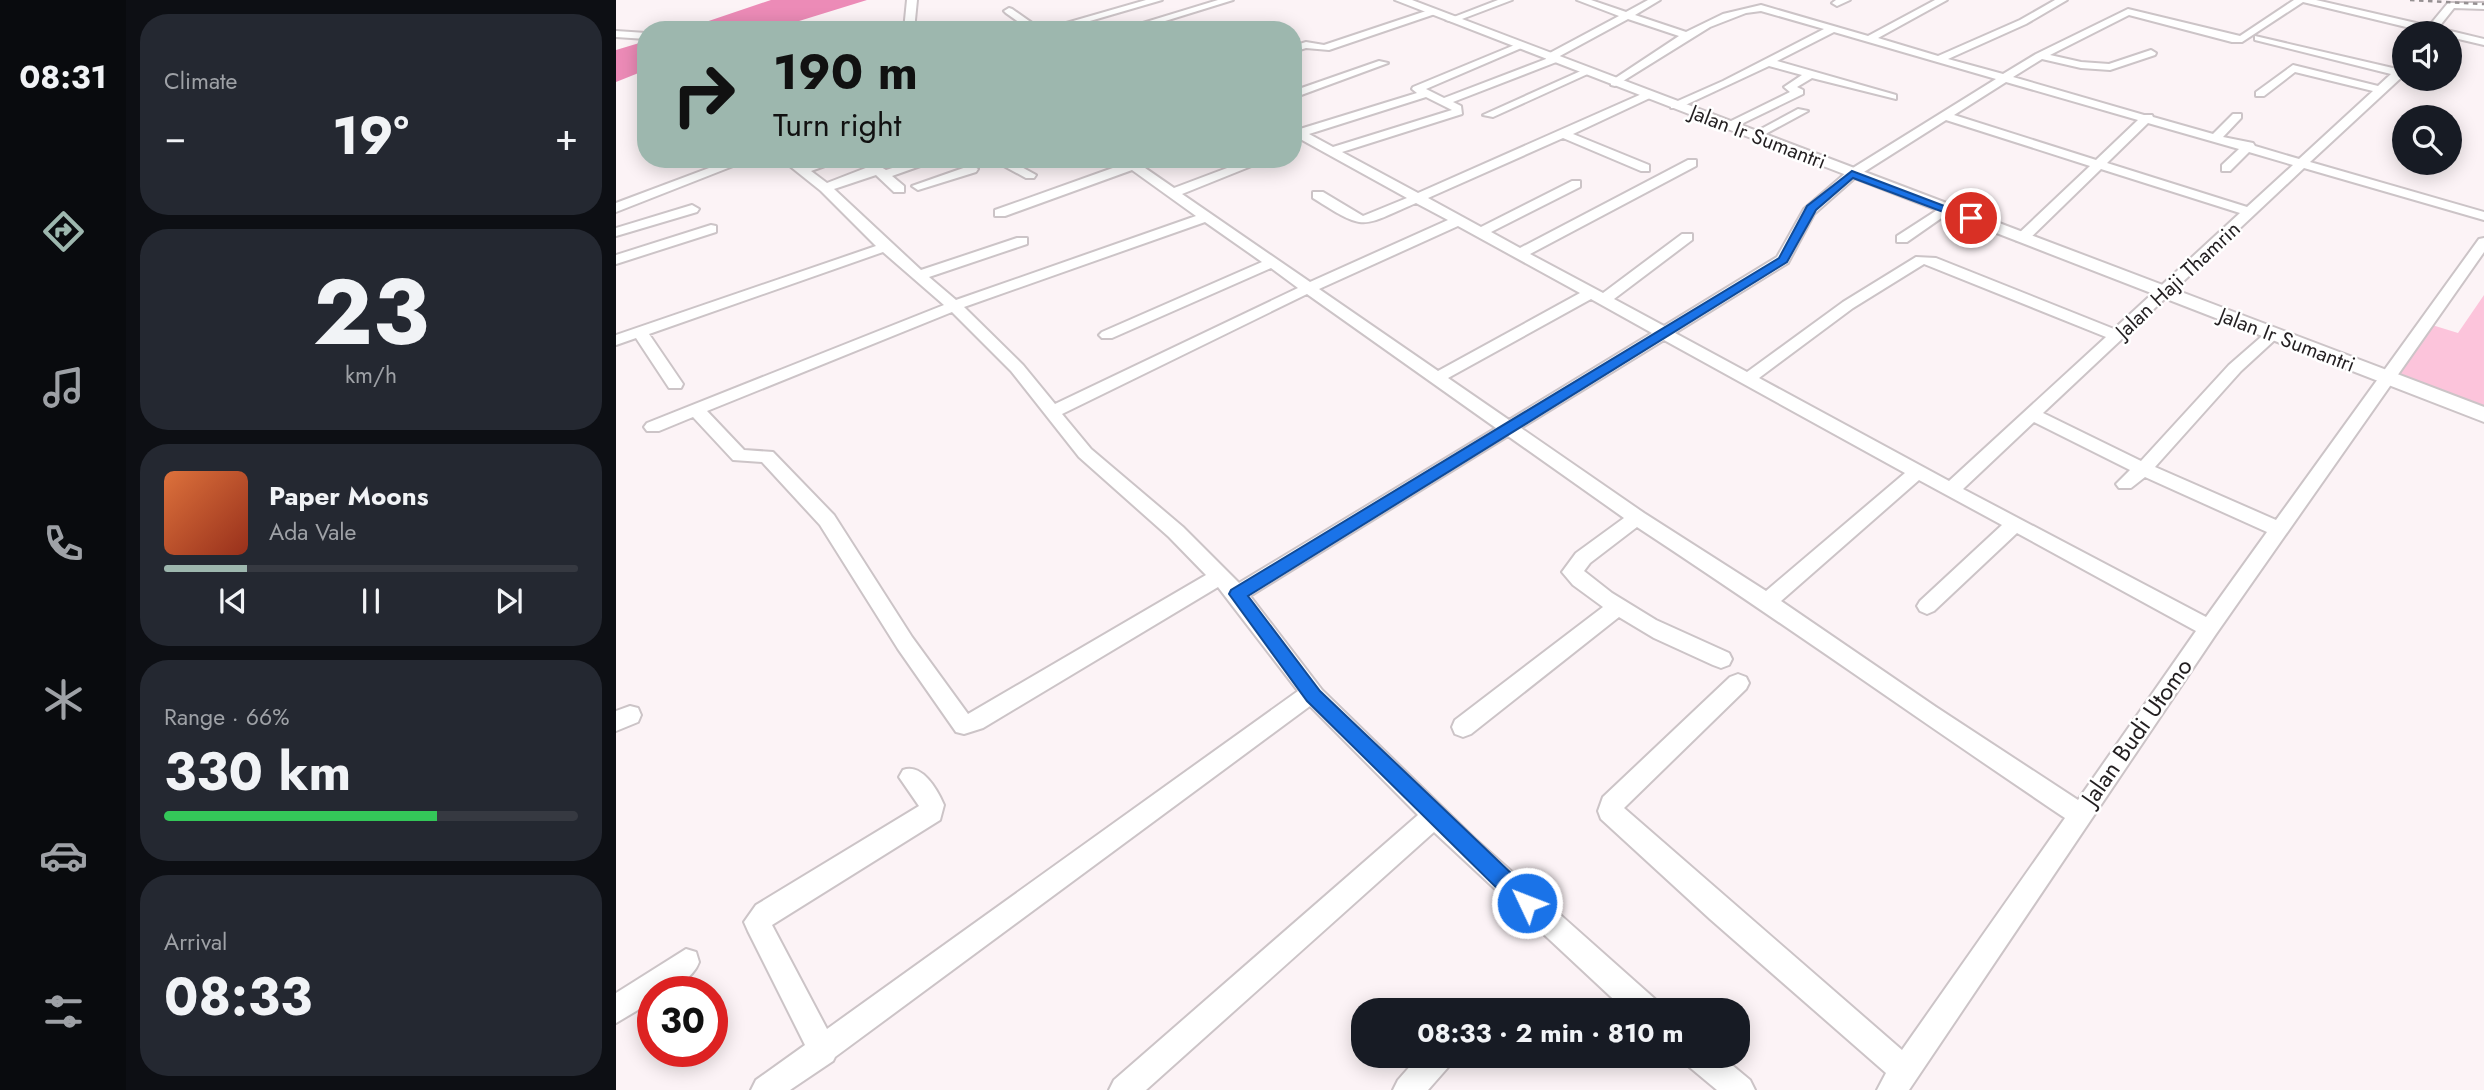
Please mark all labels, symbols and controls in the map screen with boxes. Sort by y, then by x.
map controls [2392,21,2462,175]
button: sound [2392,21,2462,91]
text: 190 m [773,37,918,107]
icon: right [658,49,749,140]
text: 08:31 [19,54,107,100]
text: Climate [164,64,237,98]
street label: Jalan Ir Sumantri [1683,96,1830,177]
text: 19° [332,98,409,174]
text: Turn right [773,102,902,148]
button: search [2392,105,2462,175]
text: − [164,109,186,164]
text: + [555,109,578,164]
pin [1941,188,2001,248]
icon: arrive [1952,199,1990,237]
icon: directions [39,207,88,256]
street label: Jalan Haji Thamrin [2107,214,2247,348]
text: 23 [313,247,429,378]
street label: Jalan Ir Sumantri [2212,299,2359,380]
text: km/h [345,358,397,392]
icon: music [39,363,88,412]
text: Paper Moons [269,477,429,515]
text: Ada Vale [269,515,356,549]
icon: phone [39,519,88,568]
icon: previous [214,582,252,620]
icon: pause [352,582,390,620]
icon: next [490,582,528,620]
street label: Jalan Budi Utomo [2071,651,2201,815]
icon: climate [39,675,88,724]
text: Range · 66% [164,700,289,734]
text: 330 km [164,734,351,810]
icon: car [39,831,88,880]
position arrow [1490,866,1564,940]
text: Arrival [164,925,227,959]
text: 08:33 [164,959,312,1035]
speed limit sign: 30 [637,976,728,1067]
icon: filters [39,987,88,1036]
text: 08:33 · 2 min · 810 m [1417,1014,1684,1052]

